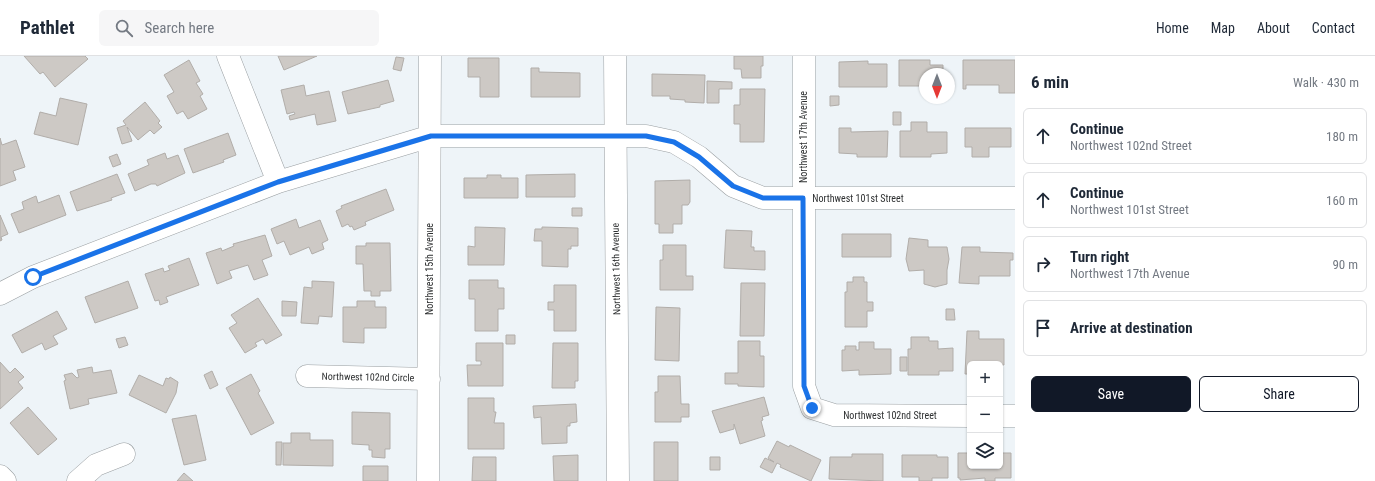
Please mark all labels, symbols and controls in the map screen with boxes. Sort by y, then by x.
search box [99,10,379,46]
text: Pathlet [20,16,75,39]
icon: search [113,17,135,39]
text: Search here [145,19,214,37]
text: Home [1156,20,1189,36]
text: Map [1211,20,1235,36]
text: About [1257,20,1290,36]
text: Contact [1312,20,1355,36]
north arrow [919,68,955,104]
text: 6 min [1031,72,1069,92]
text: Walk · 430 m [1293,75,1359,90]
street label: Northwest 17th Avenue [798,91,809,183]
text: Continue [1070,120,1124,138]
icon: ahead [1032,125,1054,147]
text: 180 m [1326,129,1358,144]
text: Northwest 102nd Street [1070,138,1192,153]
text: Continue [1070,184,1124,202]
icon: ahead [1032,189,1054,211]
street label: Northwest 101st Street [812,193,904,204]
text: 160 m [1326,193,1358,208]
text: Northwest 101st Street [1070,202,1189,217]
street label: Northwest 15th Avenue [424,223,435,315]
street label: Northwest 16th Avenue [610,223,622,315]
text: Turn right [1070,248,1129,266]
icon: right [1032,253,1054,275]
text: 90 m [1332,257,1358,272]
text: Northwest 17th Avenue [1070,266,1190,281]
route start [24,268,42,286]
icon: arrive [1032,317,1054,339]
text: Arrive at destination [1070,319,1193,337]
map controls [967,361,1003,469]
button: + [967,361,1003,397]
street label: Northwest 102nd Circle [322,371,415,383]
button: Save [1031,376,1191,412]
button: Share [1199,376,1359,412]
button: − [967,397,1003,433]
route end [803,399,821,417]
street label: Northwest 102nd Street [843,410,937,421]
button: layers [967,433,1003,469]

